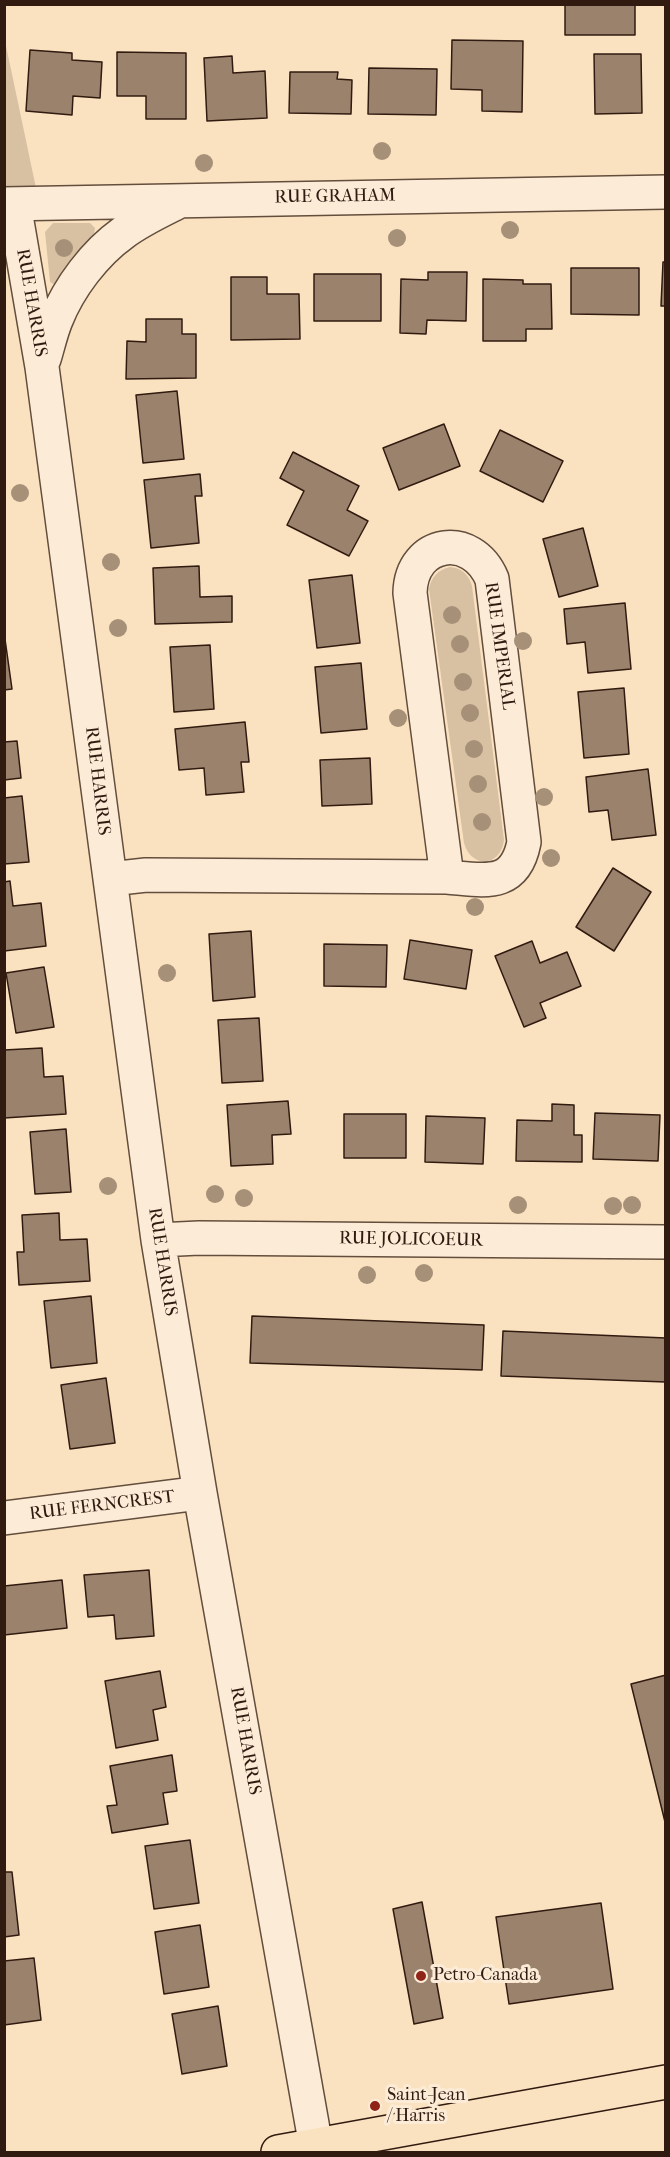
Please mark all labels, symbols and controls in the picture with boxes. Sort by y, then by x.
street label: RUE GRAHAM [274,185,396,209]
street label: RUE HARRIS [11,247,51,359]
street label: RUE IMPERIAL [479,581,519,711]
street label: RUE HARRIS [80,725,114,837]
street label: RUE HARRIS [143,1206,181,1318]
street label: RUE JOLICOEUR [339,1228,483,1252]
street label: RUE FERNCREST [28,1486,176,1526]
street label: RUE HARRIS [225,1685,265,1797]
place label: Petro-Canada [433,1965,537,1987]
marker: Petro-Canada [414,1969,428,1983]
place label: Saint-Jean / Harris [387,2085,465,2128]
marker: Saint-Jean / Harris [368,2099,382,2113]

